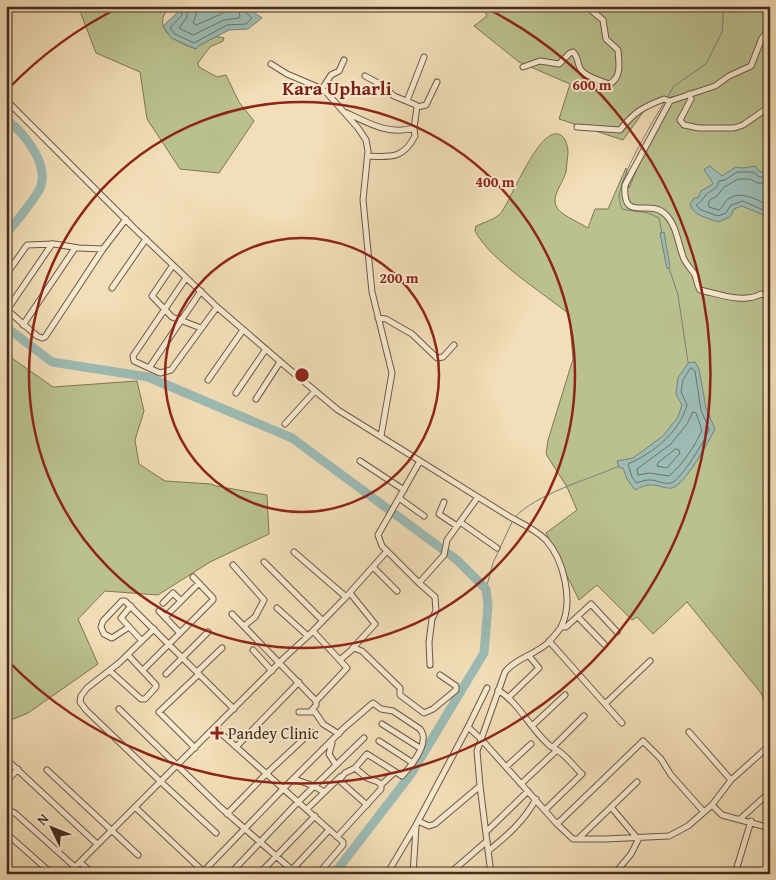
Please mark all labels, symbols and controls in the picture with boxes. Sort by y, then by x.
district label: Kara Upharli [282,74,392,102]
text: 600 m [572,74,612,95]
text: 400 m [475,171,515,192]
text: 200 m [379,267,419,288]
centre of rings [293,366,311,384]
place label: Pandey Clinic [228,721,319,745]
marker: Pandey Clinic [210,726,224,740]
north arrow [28,802,78,852]
text: N [32,808,53,829]

